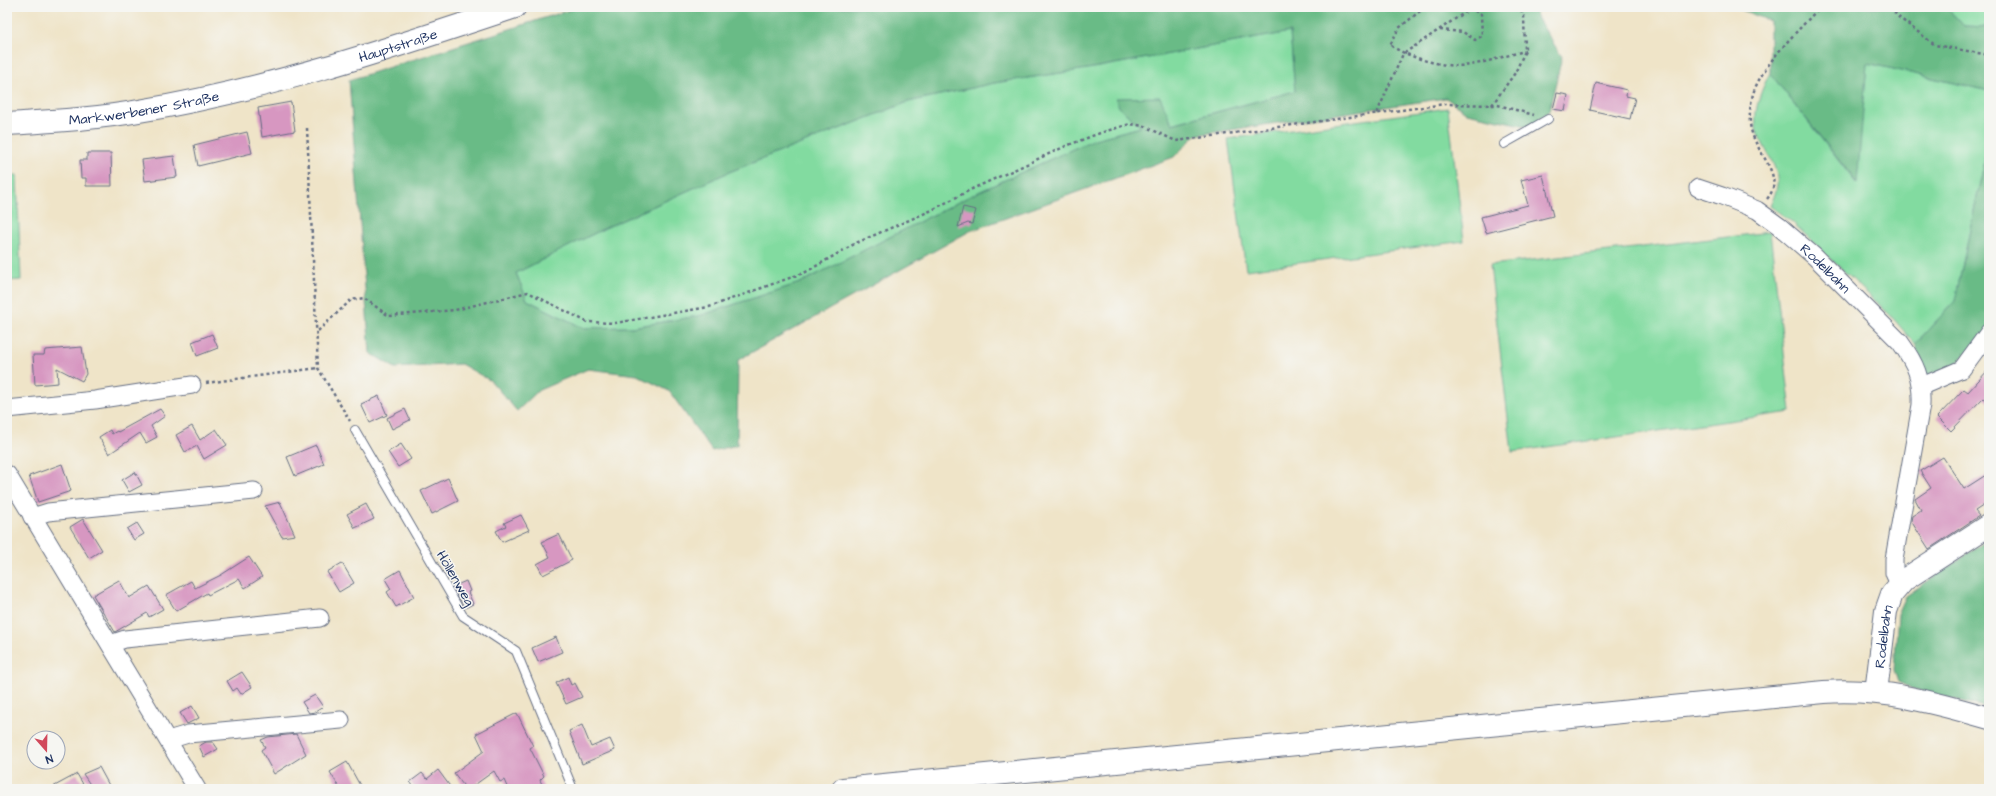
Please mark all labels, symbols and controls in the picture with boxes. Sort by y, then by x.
street label: Hauptstraße [356,24,440,68]
street label: Markwerbener Straße [68,86,222,131]
street label: Rodelbahn [1795,239,1855,298]
street label: Höllenweg [431,547,479,610]
street label: Rodelbahn [1870,602,1898,669]
north arrow [26,730,66,770]
text: N [43,751,55,767]

